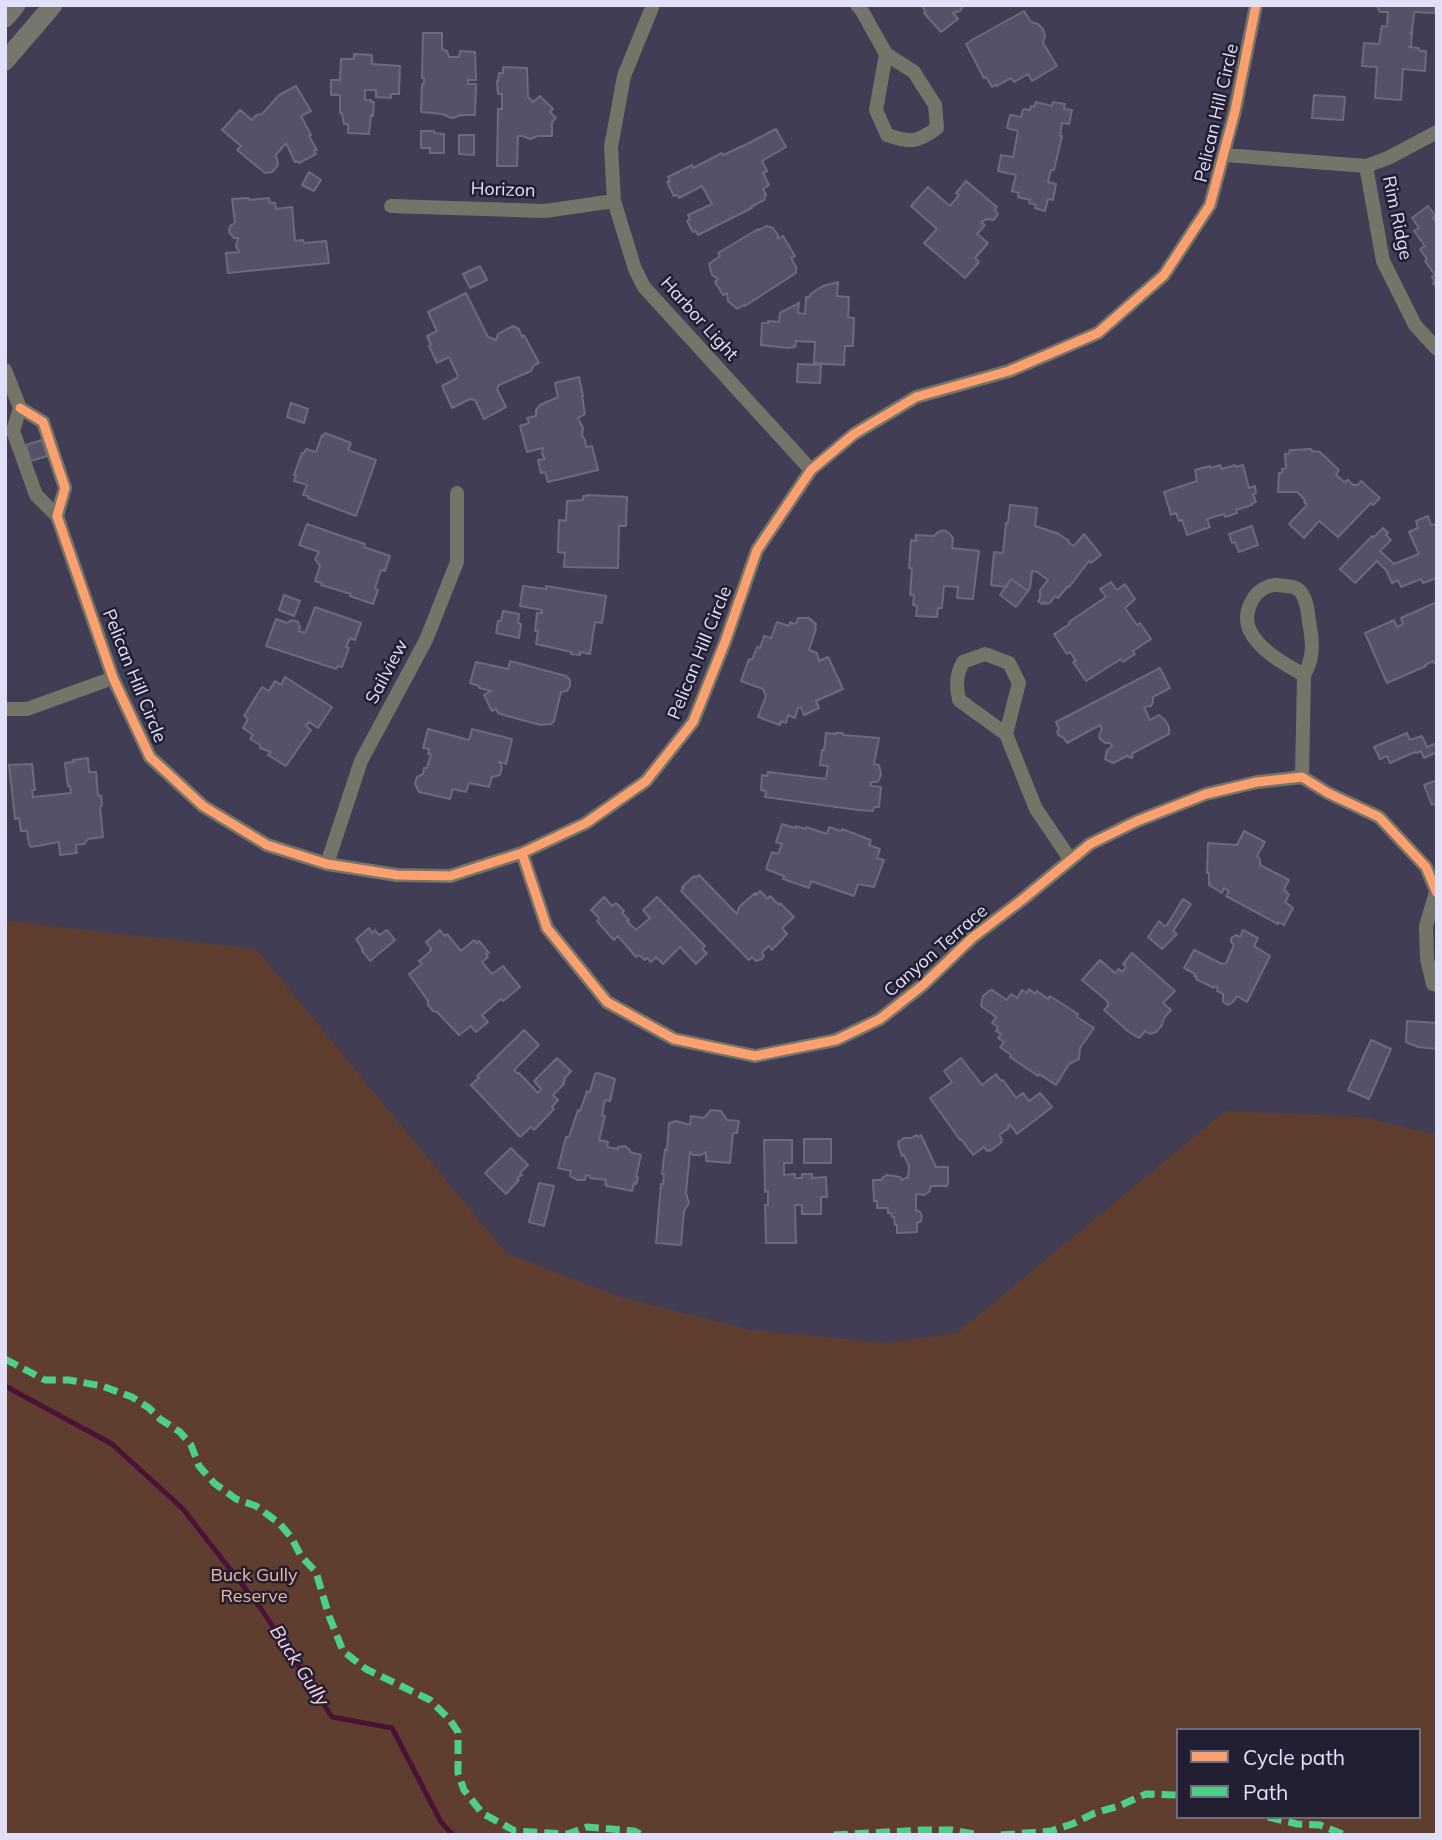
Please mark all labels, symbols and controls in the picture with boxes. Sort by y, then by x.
street label: Pelican Hill Circle [1191,41,1243,185]
street label: Rim Ridge [1378,174,1416,262]
street label: Horizon [470,178,536,202]
street label: Harbor Light [656,273,742,365]
street label: Pelican Hill Circle [663,583,737,723]
street label: Pelican Hill Circle [97,606,171,746]
street label: Sailview [361,636,413,708]
street label: Canyon Terrace [880,900,992,1002]
park label: Buck Gully Reserve [210,1565,298,1608]
water label: Buck Gully [264,1621,334,1711]
legend [1176,1728,1421,1819]
text: Cycle path [1243,1744,1345,1770]
text: Path [1243,1779,1288,1805]

